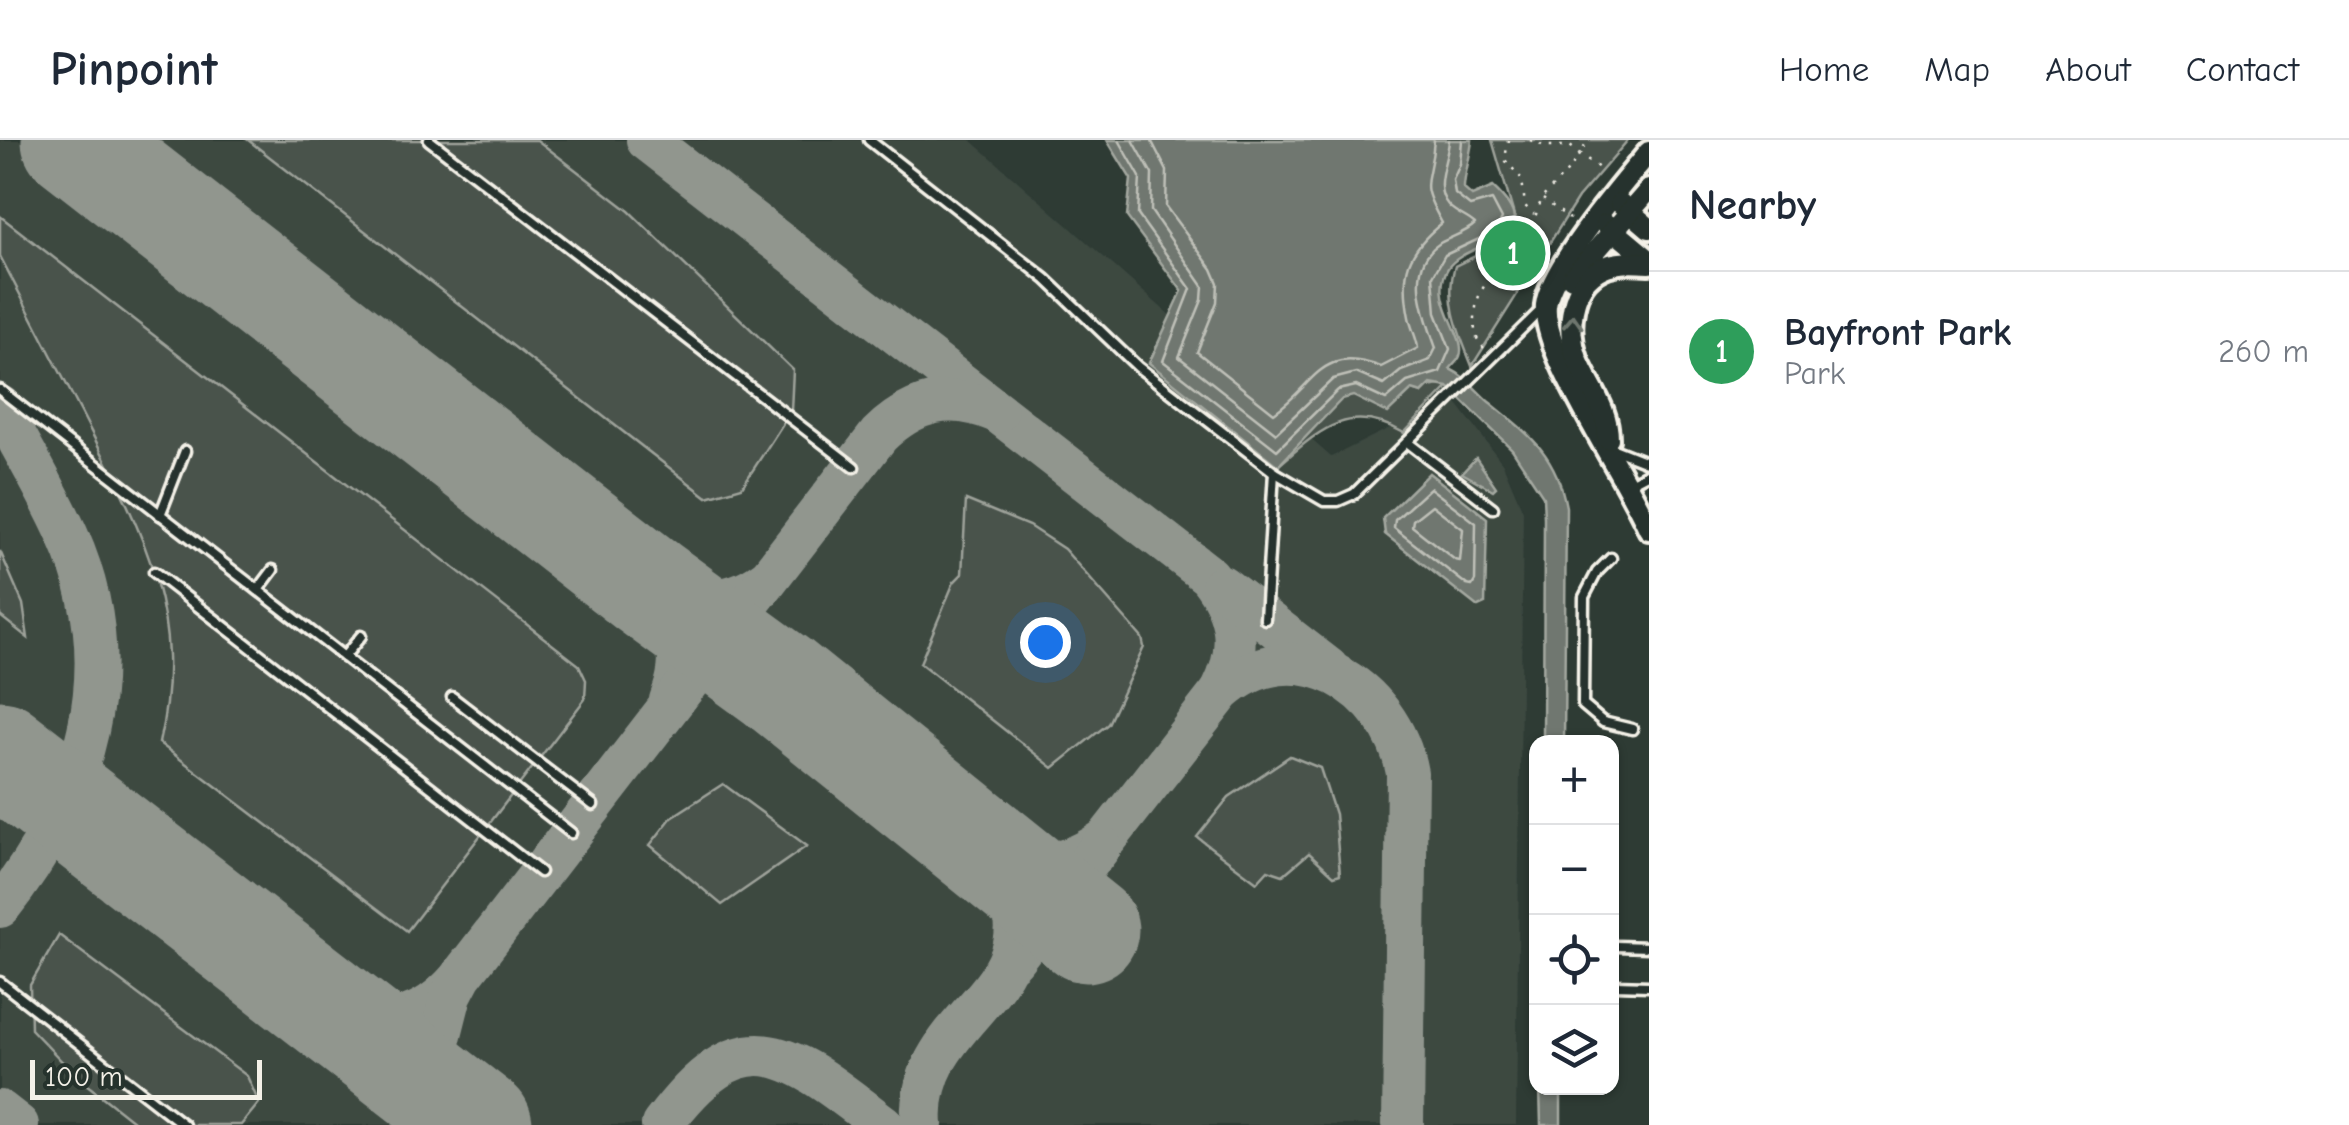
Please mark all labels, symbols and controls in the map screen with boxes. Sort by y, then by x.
text: Pinpoint [50,42,218,97]
text: Home [1779,49,1869,90]
text: Map [1924,49,1990,90]
text: About [2045,49,2131,90]
text: Contact [2186,49,2299,90]
text: Nearby [1689,181,1816,230]
pin: 1 [1480,216,1546,290]
text: Bayfront Park [1784,311,2011,355]
one-way arrow [1563,313,1584,329]
text: 1 [1715,333,1728,370]
text: 260 m [2218,333,2309,370]
text: Park [1784,355,1845,392]
your location [1020,617,1071,668]
map controls [1529,735,1619,1095]
button: + [1529,735,1619,825]
button: − [1529,825,1619,915]
button: locate [1529,915,1619,1005]
button: layers [1529,1005,1619,1095]
scale bar [30,1055,262,1100]
text: 100 m [45,1061,123,1093]

